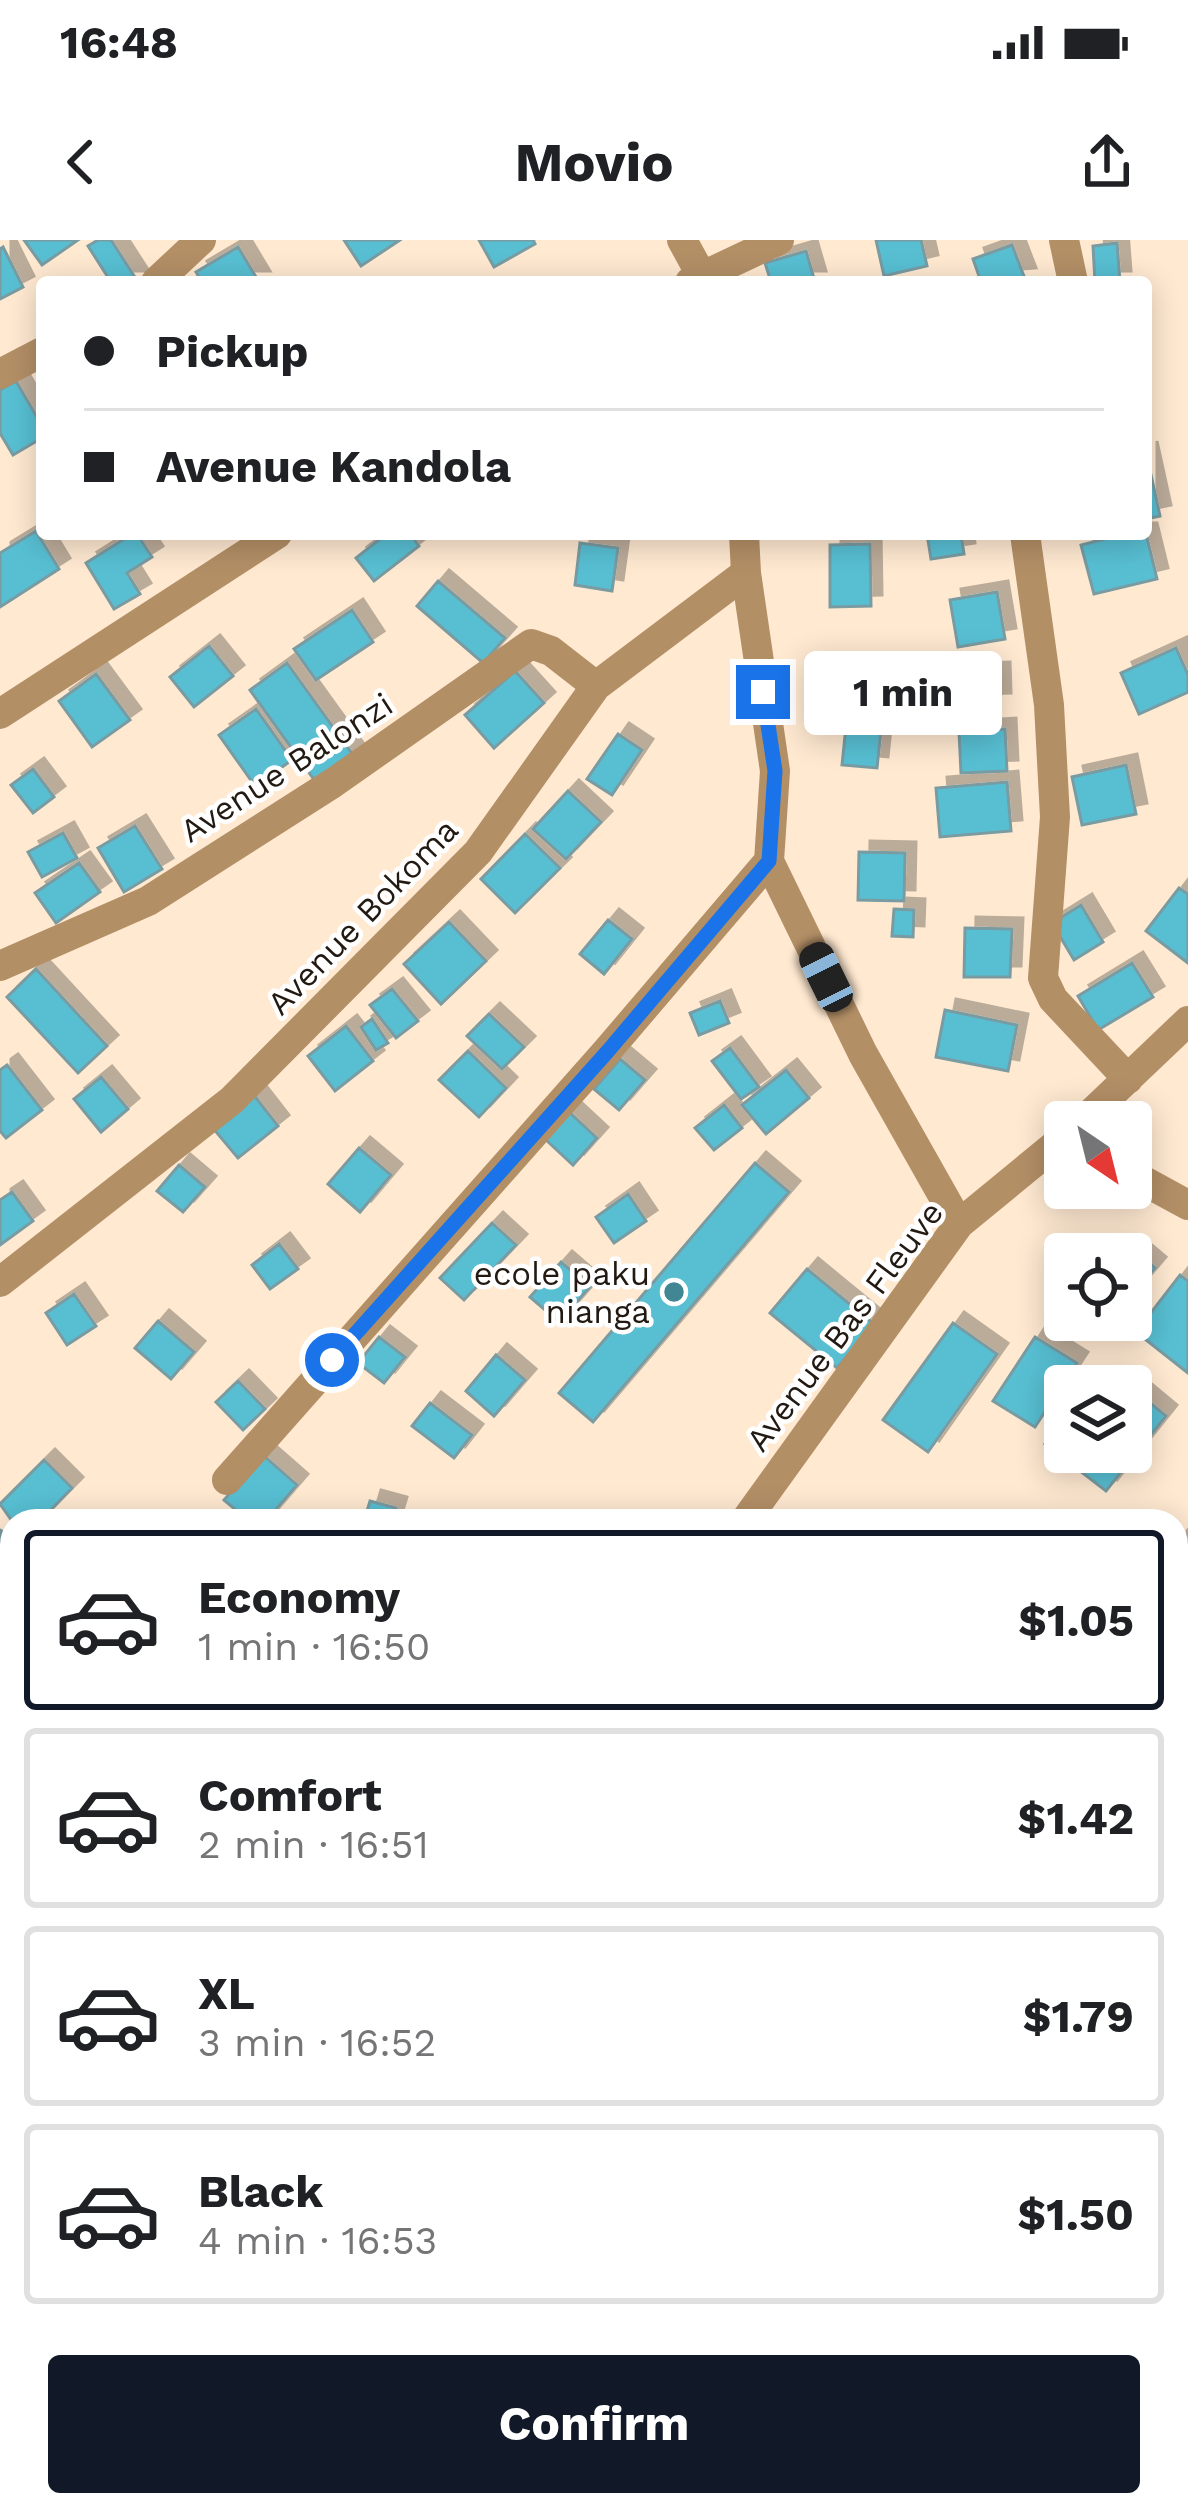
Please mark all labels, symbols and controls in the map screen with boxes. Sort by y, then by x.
text: 16:48 [60,16,178,69]
icon: back [48,129,114,195]
icon: share [1074,129,1140,195]
text: Movio [514,131,674,194]
text: Pickup [156,325,308,378]
text: Avenue Kandola [156,440,511,493]
callout: 1 min [805,650,1003,734]
route end [736,665,790,719]
text: 1 min [853,670,953,715]
street label: Avenue Balonzi [173,684,400,850]
street label: Avenue Bokoma [259,810,466,1022]
car [794,937,858,1017]
north arrow [1044,1101,1152,1209]
map controls [1044,1101,1152,1473]
street label: Avenue Bas Fleuve [738,1194,951,1459]
button: locate [1044,1233,1152,1341]
place label: ecole paku nianga [474,1254,650,1331]
marker: ecole paku nianga [661,1279,687,1305]
route start [305,1333,359,1387]
button: layers [1044,1365,1152,1473]
icon: car [54,1566,162,1674]
text: Economy [198,1571,400,1624]
text: $1.05 [1018,1594,1134,1647]
text: 1 min · 16:50 [198,1624,430,1669]
icon: car [54,1764,162,1872]
text: Comfort [198,1769,382,1822]
text: $1.42 [1018,1792,1134,1845]
text: 2 min · 16:51 [198,1822,429,1867]
icon: car [54,1962,162,2070]
text: XL [198,1967,255,2020]
text: $1.79 [1023,1990,1134,2043]
text: 3 min · 16:52 [198,2020,436,2065]
icon: car [54,2160,162,2268]
text: Black [198,2165,323,2218]
text: $1.50 [1017,2188,1134,2241]
text: 4 min · 16:53 [198,2218,437,2263]
button: Confirm [48,2355,1140,2493]

